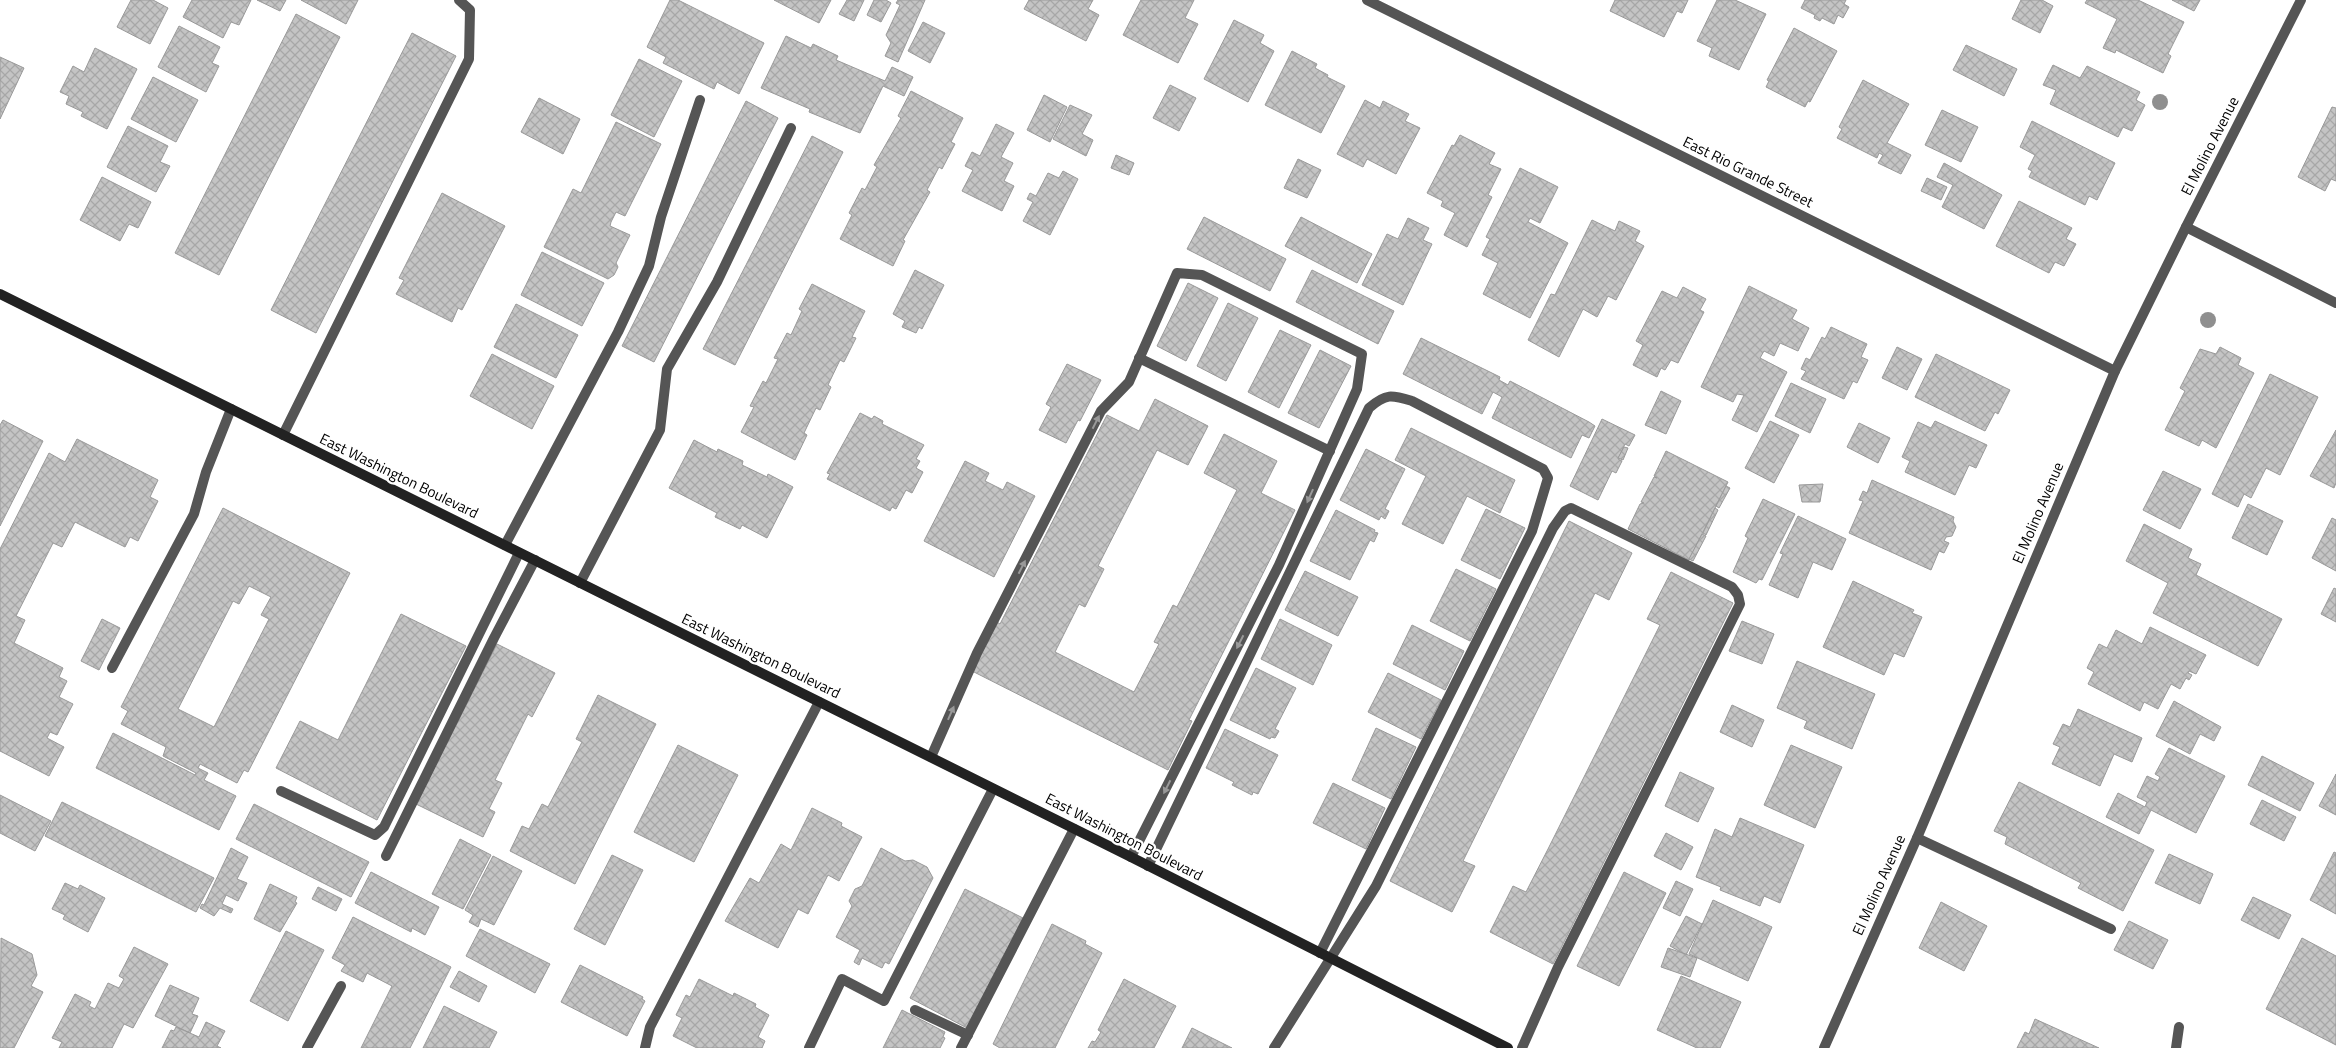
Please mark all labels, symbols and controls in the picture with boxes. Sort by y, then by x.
street label: El Molino Avenue [2175,92,2244,199]
street label: East Rio Grande Street [1679,130,1818,213]
one-way arrow [1092,415,1100,429]
street label: East Washington Boulevard [316,427,483,524]
street label: El Molino Avenue [2006,458,2069,567]
one-way arrow [1305,489,1313,503]
one-way arrow [1018,559,1026,574]
street label: East Washington Boulevard [678,607,845,704]
one-way arrow [1236,635,1244,650]
one-way arrow [947,706,955,720]
one-way arrow [1163,780,1171,795]
street label: East Washington Boulevard [1041,787,1207,886]
street label: El Molino Avenue [1846,831,1911,939]

